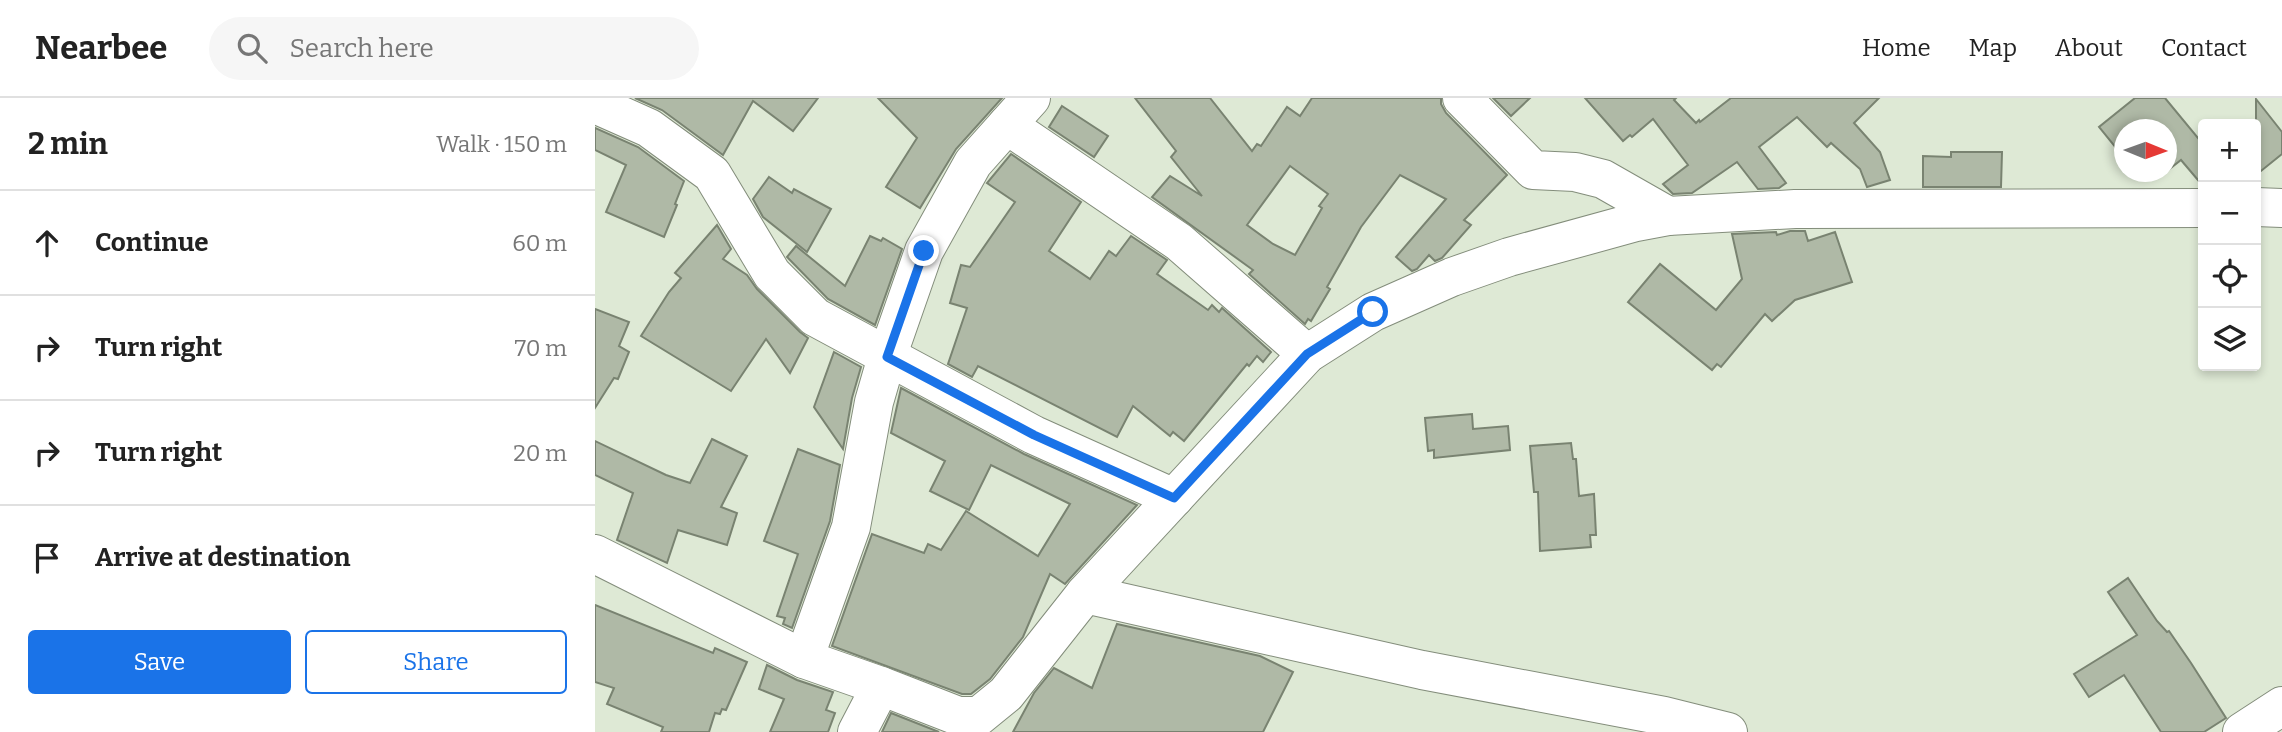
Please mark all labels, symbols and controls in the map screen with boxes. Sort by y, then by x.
search box [209,17,699,80]
text: Nearbee [35,28,167,68]
icon: search [233,29,271,67]
text: Search here [289,33,434,64]
text: Home [1862,34,1931,62]
text: Map [1969,34,2017,62]
text: About [2055,34,2123,62]
text: Contact [2161,34,2247,62]
north arrow [2114,119,2177,182]
map controls [2198,119,2261,371]
button: + [2198,119,2261,182]
text: 2 min [28,126,108,162]
text: Walk · 150 m [436,130,567,158]
button: − [2198,182,2261,245]
icon: ahead [28,224,66,262]
text: Continue [95,227,209,258]
text: 60 m [512,229,567,257]
route end [908,235,939,266]
button: locate [2198,245,2261,308]
route start [1357,296,1388,327]
button: layers [2198,308,2261,371]
icon: right [28,329,66,367]
text: Turn right [95,332,222,363]
text: 70 m [515,334,567,362]
icon: right [28,434,66,472]
text: Turn right [95,437,222,468]
text: 20 m [513,439,567,467]
icon: arrive [28,539,66,577]
text: Arrive at destination [95,542,350,573]
button: Save [28,630,291,694]
button: Share [305,630,567,694]

